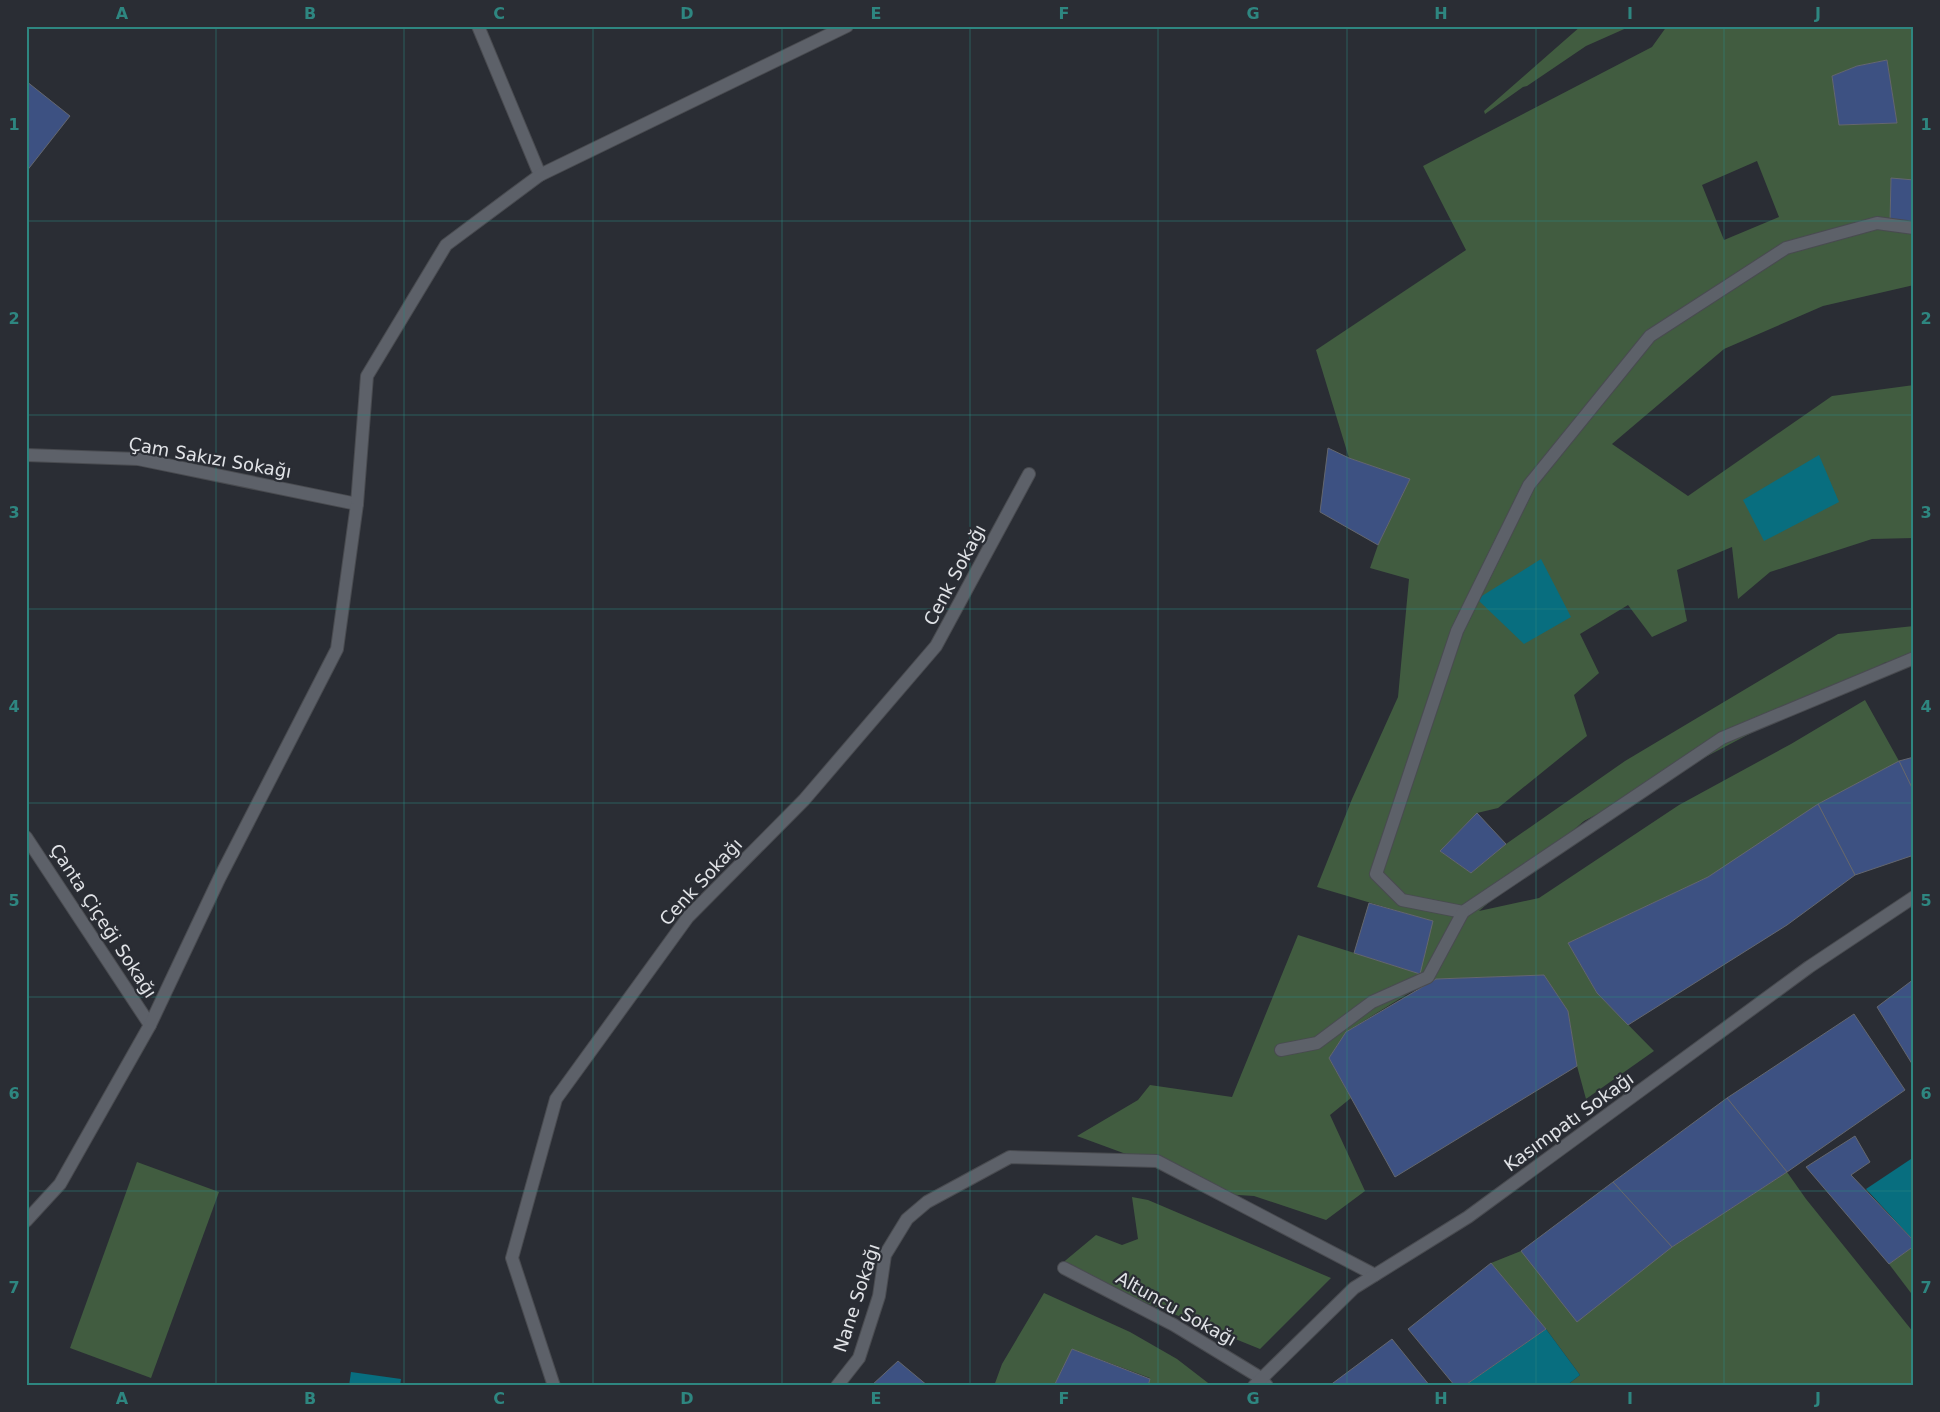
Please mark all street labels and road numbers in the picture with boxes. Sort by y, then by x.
street label: Çam Sakızı Sokağı [127,433,293,482]
street label: Cenk Sokağı [919,521,990,629]
street label: Cenk Sokağı [655,834,746,929]
street label: Çanta Çiçeği Sokağı [46,840,161,1002]
street label: Kasımpatı Sokağı [1500,1068,1637,1176]
street label: Nane Sokağı [829,1241,884,1355]
street label: Altuncu Sokağı [1112,1267,1240,1350]

